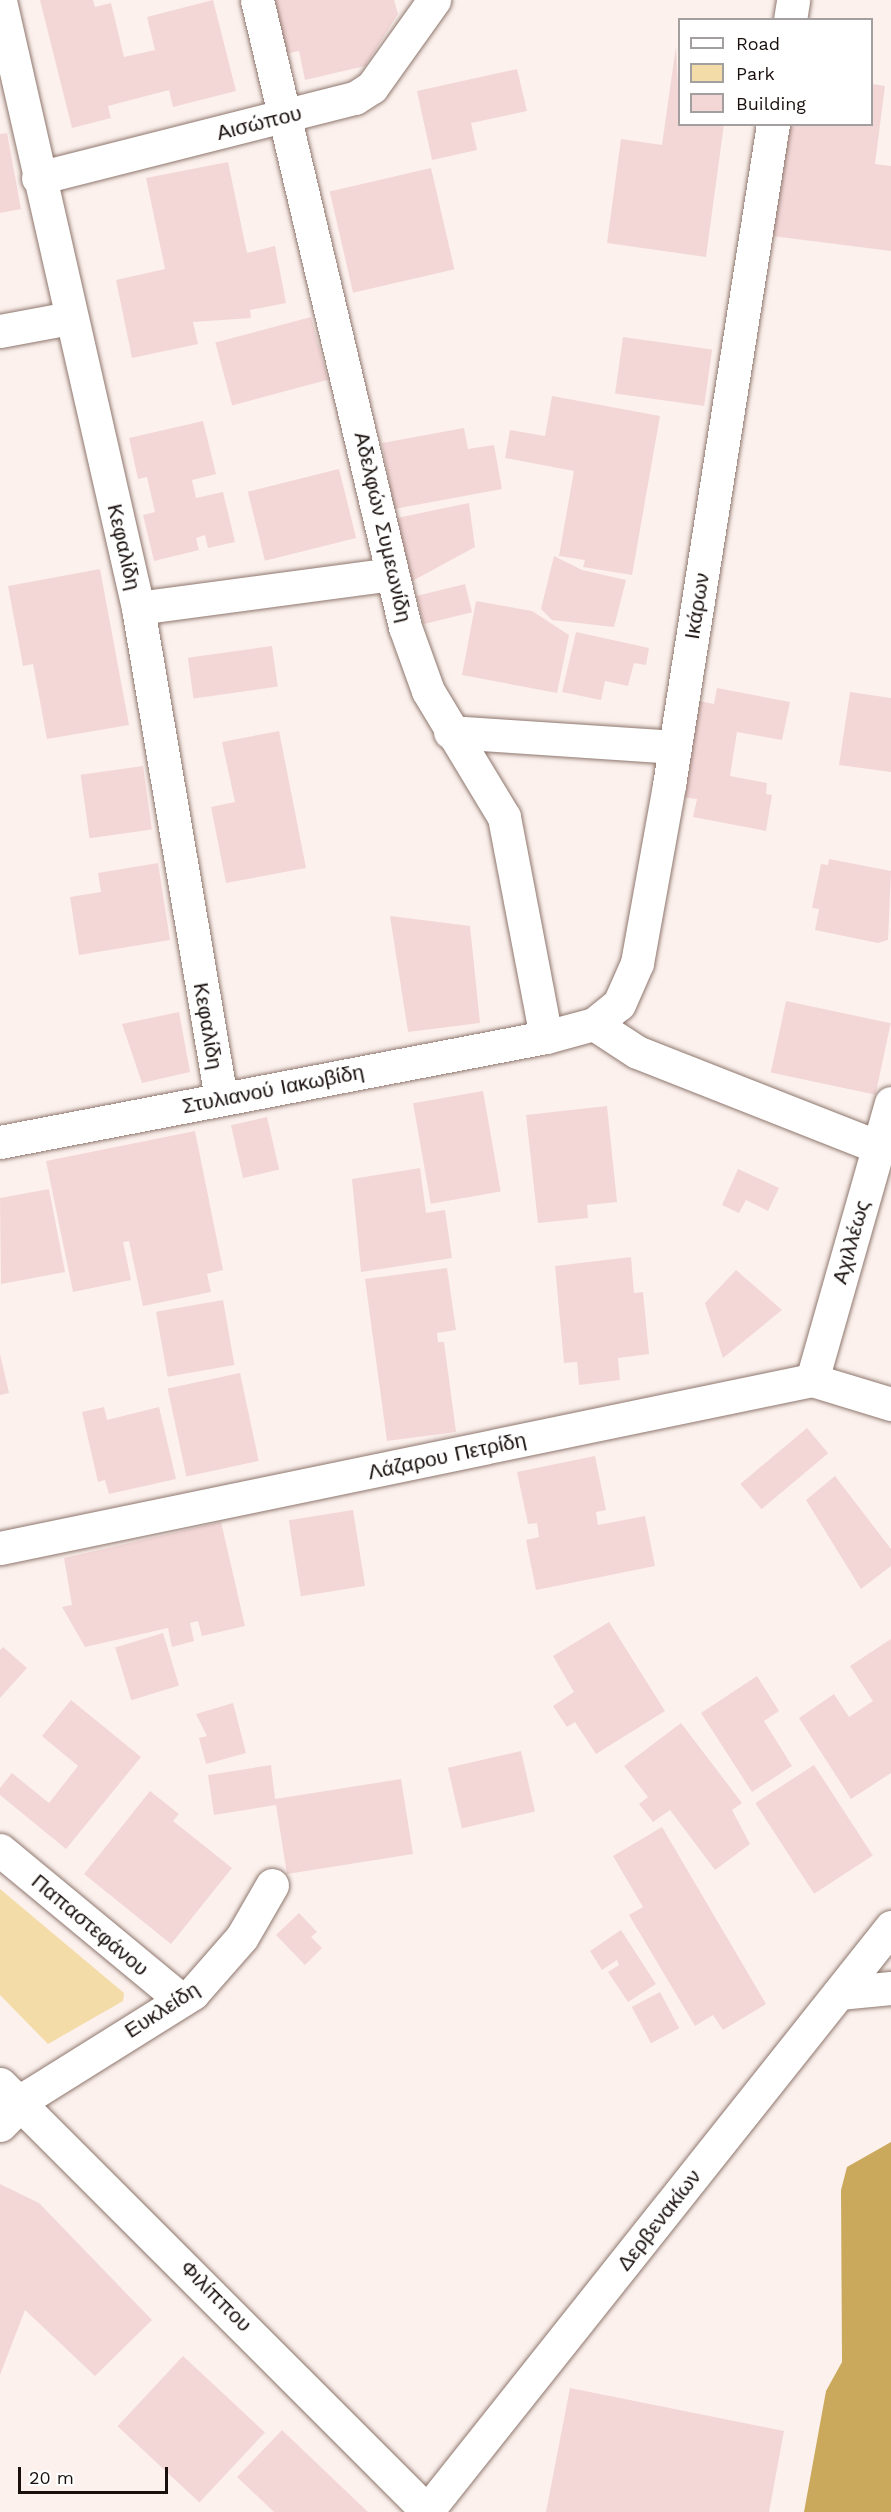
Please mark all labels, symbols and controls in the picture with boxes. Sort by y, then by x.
legend [678,18,873,126]
text: Road [736,33,780,54]
text: Park [736,63,775,84]
text: Building [736,93,806,114]
street label: Αισώπου [214,100,304,146]
street label: Αδελφών Συμεωνίδη [349,429,417,625]
street label: Κεφαλίδη [102,501,146,593]
street label: Ικάρων [679,571,715,641]
street label: Κεφαλίδη [188,981,228,1071]
street label: Στυλιανού Ιακωβίδη [180,1059,366,1119]
street label: Αχιλλέως [827,1197,875,1287]
street label: Λάζαρου Πετρίδη [366,1427,528,1485]
street label: Παπαστεφάνου [26,1869,154,1981]
street label: Ευκλείδη [120,1977,204,2043]
street label: Δερβενακίων [612,2164,706,2276]
street label: Φιλίππου [175,2255,257,2337]
scale bar [21,2455,171,2493]
text: 20 m [29,2467,74,2488]

